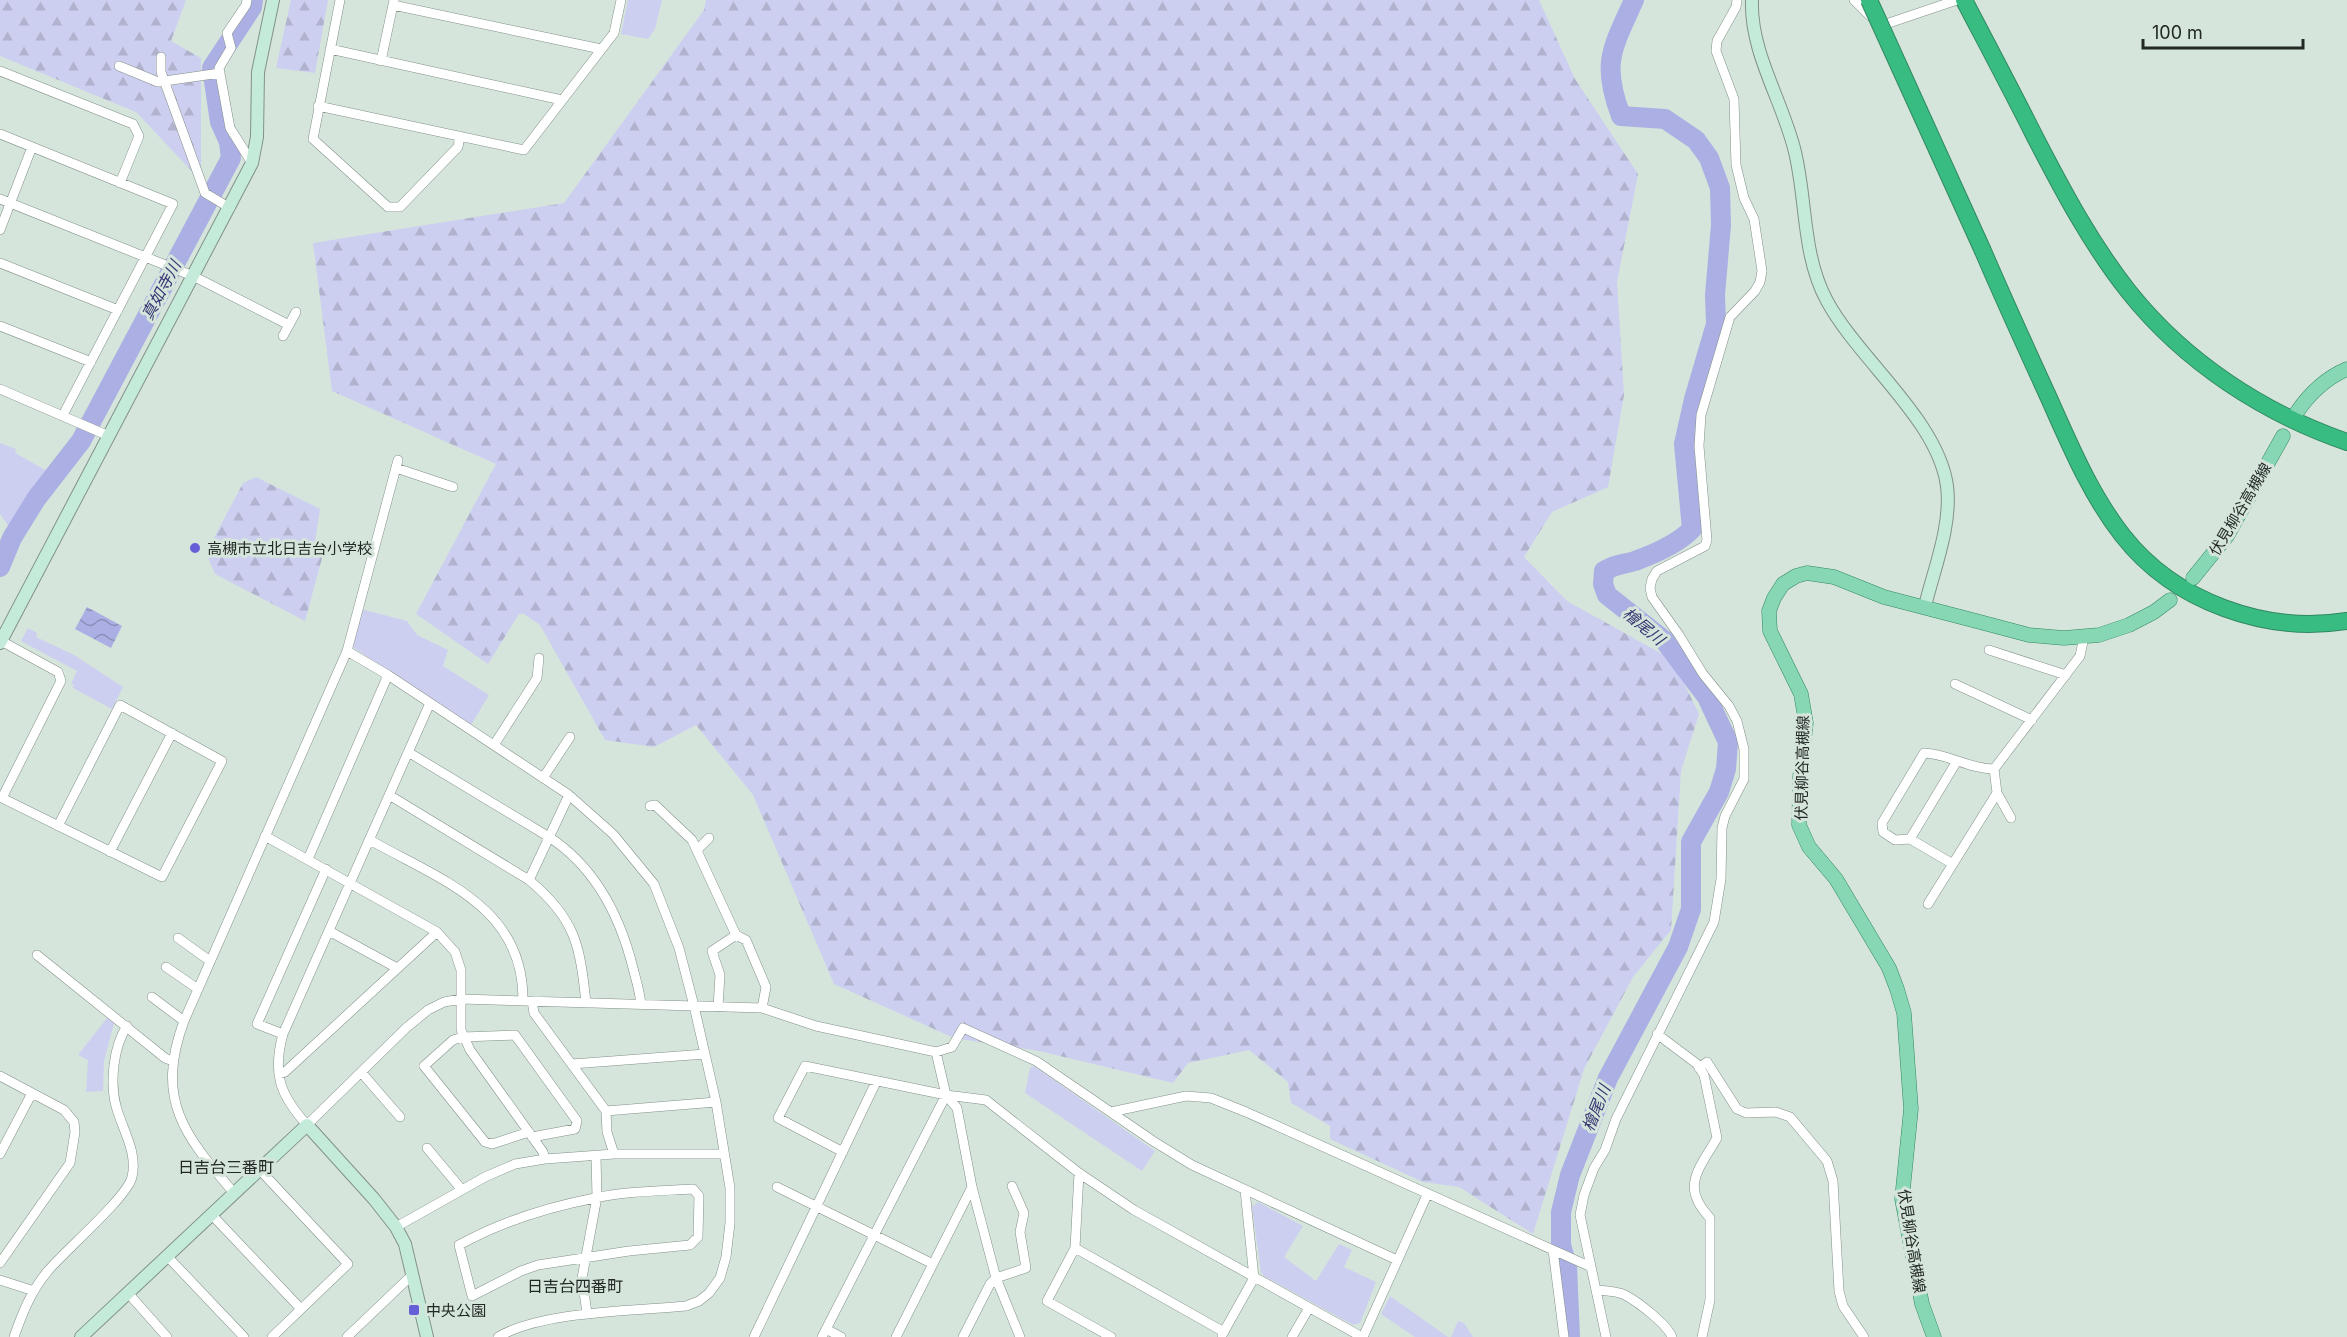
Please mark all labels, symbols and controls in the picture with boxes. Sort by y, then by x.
scale bar [2143,12,2304,50]
text: 100 m [2152,22,2203,43]
water label: 真如寺川 [137,255,186,323]
street label: 伏見柳谷高槻線 [2205,459,2275,559]
place label: 高槻市立北日吉台小学校 [207,539,372,558]
marker: 高槻市立北日吉台小学校 [188,541,202,555]
water label: 檜尾川 [1619,603,1670,650]
street label: 伏見柳谷高槻線 [1792,715,1812,821]
water label: 檜尾川 [1578,1080,1615,1134]
district label: 日吉台三番町 [178,1157,274,1177]
street label: 伏見柳谷高槻線 [1894,1188,1930,1294]
district label: 日吉台四番町 [527,1276,623,1296]
place label: 中央公園 [426,1301,486,1320]
marker: 中央公園 [407,1303,421,1317]

